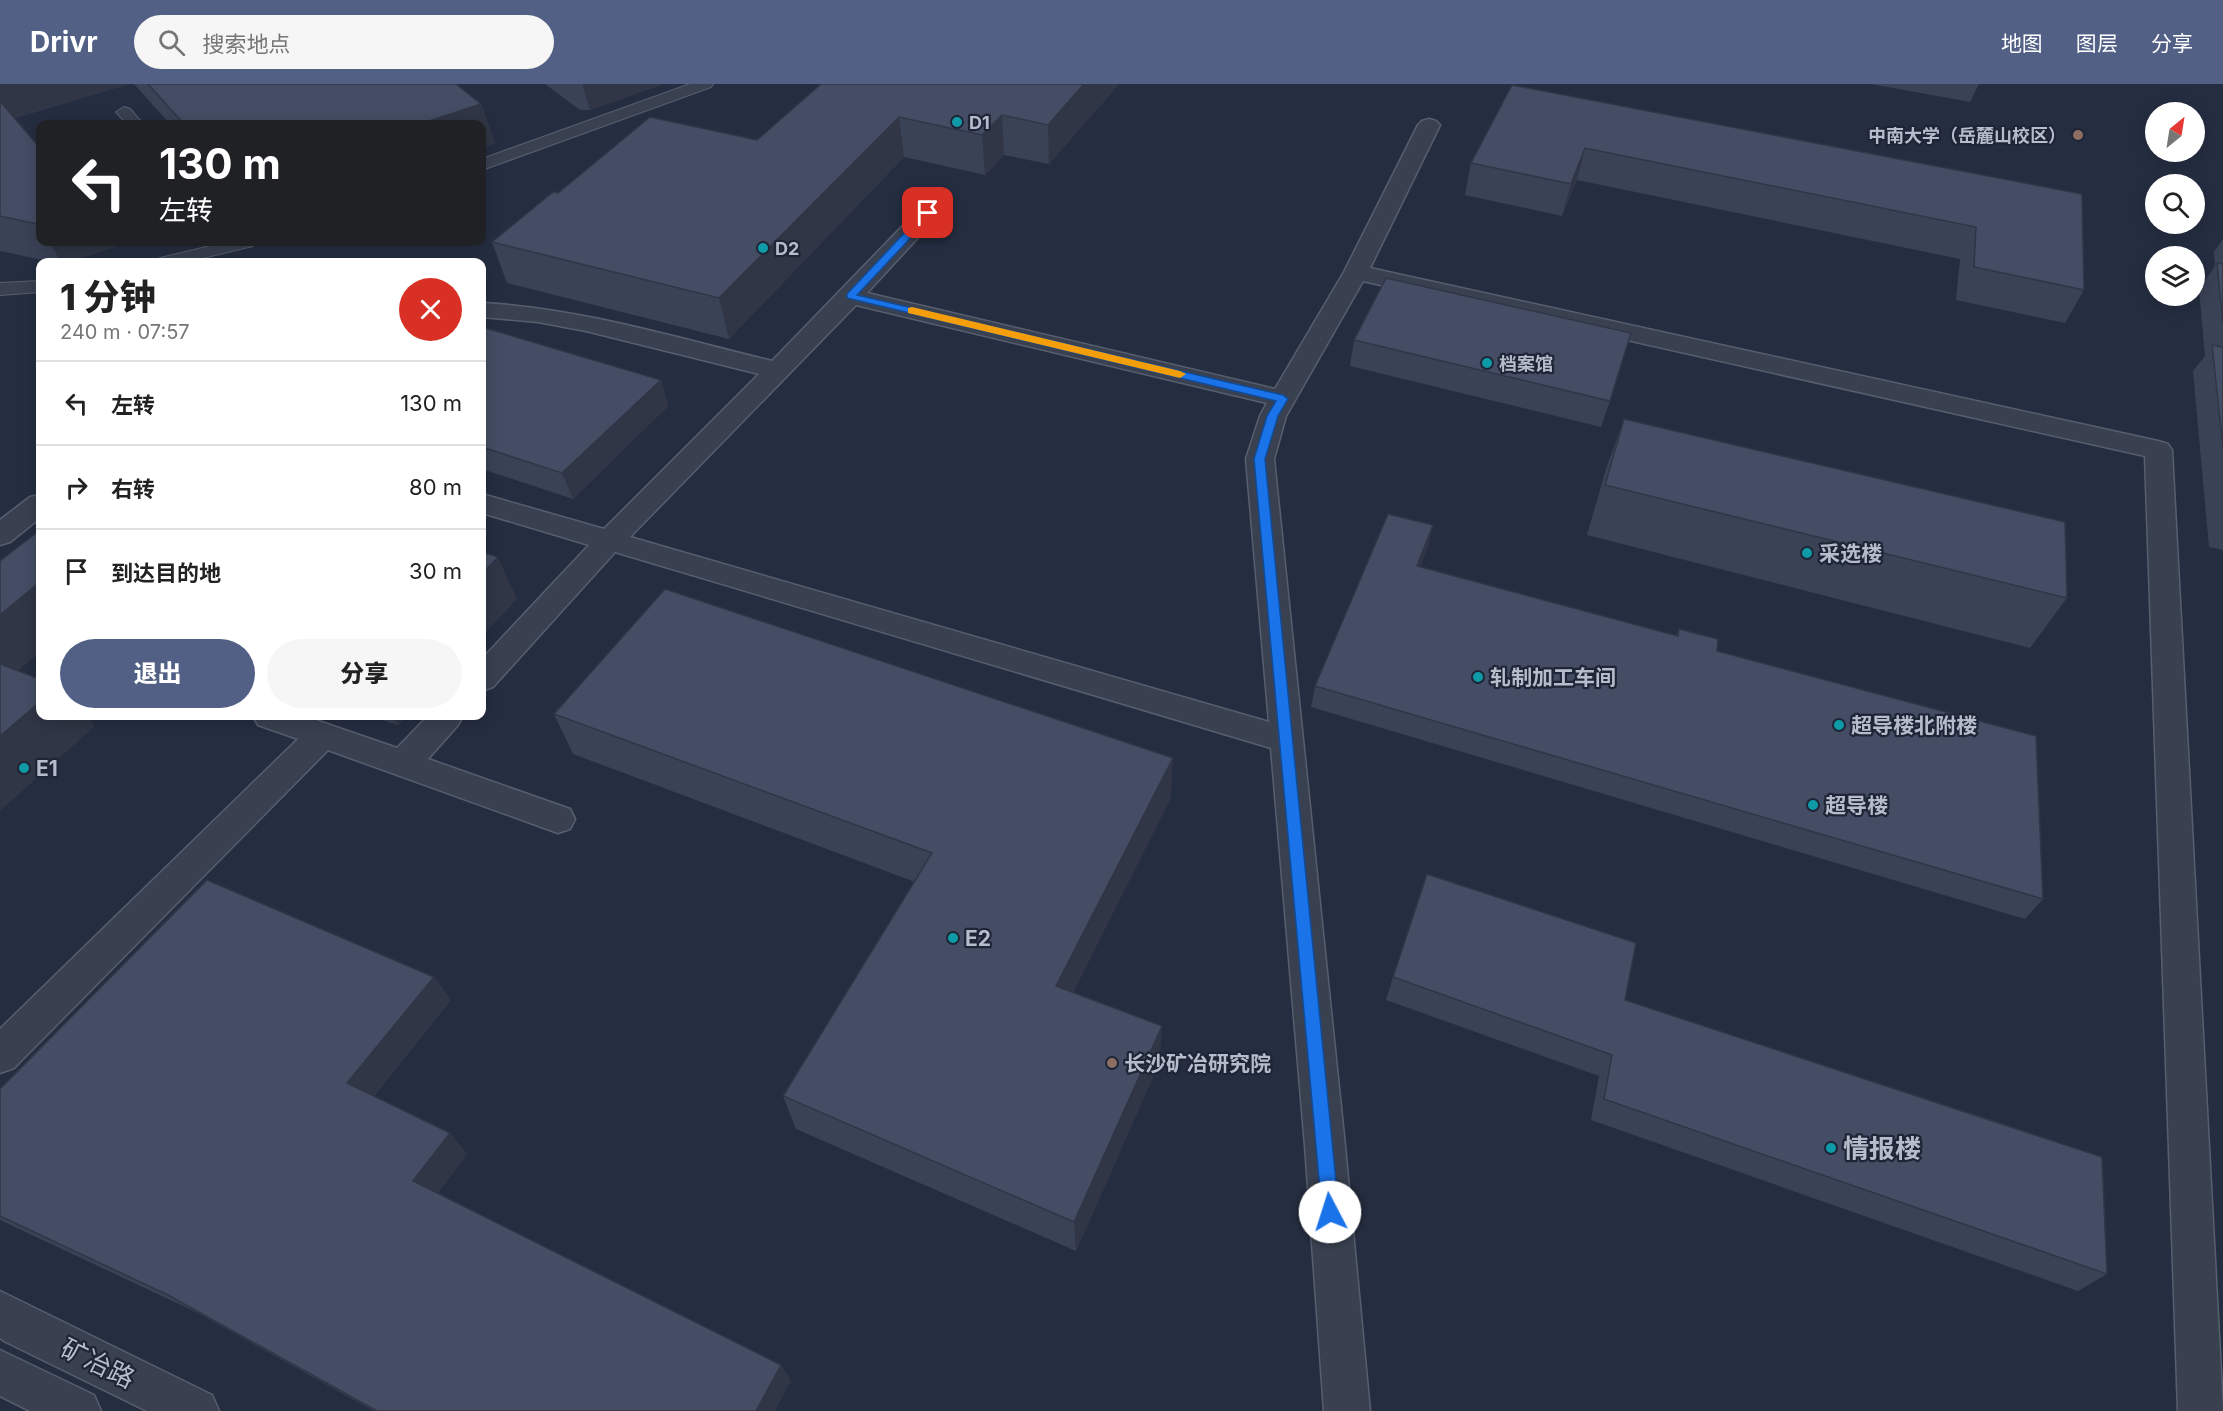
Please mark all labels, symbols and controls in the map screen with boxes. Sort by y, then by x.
search box [134,15,554,69]
text: Drivr [30,25,98,59]
icon: search [155,26,188,59]
text: 搜索地点 [203,31,291,57]
text: 地图 [2001,31,2043,56]
text: 图层 [2076,31,2118,56]
text: 分享 [2151,31,2193,56]
north arrow [2145,102,2205,162]
map controls [2145,102,2205,306]
place label: D1 [969,112,990,133]
marker: D1 [950,115,964,129]
place label: 中南大学（岳麓山校区） [1868,125,2066,146]
marker: 中南大学（岳麓山校区） [2071,128,2085,142]
text: 130 m [159,138,281,189]
icon: left [60,144,138,222]
button: search [2145,174,2205,234]
pin [902,187,953,238]
text: 左转 [159,194,213,227]
icon: arrive [911,196,944,229]
place label: D2 [775,238,799,259]
marker: D2 [756,241,770,255]
button: layers [2145,246,2205,306]
text: 1 分钟 [60,275,156,319]
button: close [399,278,462,341]
text: 240 m · 07:57 [60,320,190,344]
place label: 档案馆 [1499,353,1553,374]
marker: 档案馆 [1480,356,1494,370]
icon: left [60,387,93,420]
text: 130 m [400,390,462,416]
text: 左转 [111,392,155,418]
icon: right [60,471,93,504]
text: 80 m [409,474,462,500]
text: 右转 [111,476,155,502]
place label: 采选楼 [1819,541,1882,566]
marker: 采选楼 [1800,546,1814,560]
icon: arrive [60,555,93,588]
text: 30 m [409,558,462,584]
text: 到达目的地 [111,560,221,586]
button: 退出 [60,639,255,708]
button: 分享 [267,639,462,708]
place label: 轧制加工车间 [1490,665,1616,690]
marker: 轧制加工车间 [1471,670,1485,684]
place label: 超导楼北附楼 [1851,713,1977,738]
marker: 超导楼北附楼 [1832,718,1846,732]
place label: E1 [36,756,58,781]
marker: E1 [17,761,31,775]
place label: 超导楼 [1825,793,1888,818]
marker: 超导楼 [1806,798,1820,812]
place label: E2 [965,926,991,951]
marker: E2 [946,931,960,945]
place label: 长沙矿冶研究院 [1124,1051,1271,1076]
marker: 长沙矿冶研究院 [1105,1056,1119,1070]
place label: 情报楼 [1843,1133,1921,1164]
marker: 情报楼 [1824,1141,1838,1155]
position arrow [1298,1180,1362,1244]
street label: 矿冶路 [56,1332,140,1394]

